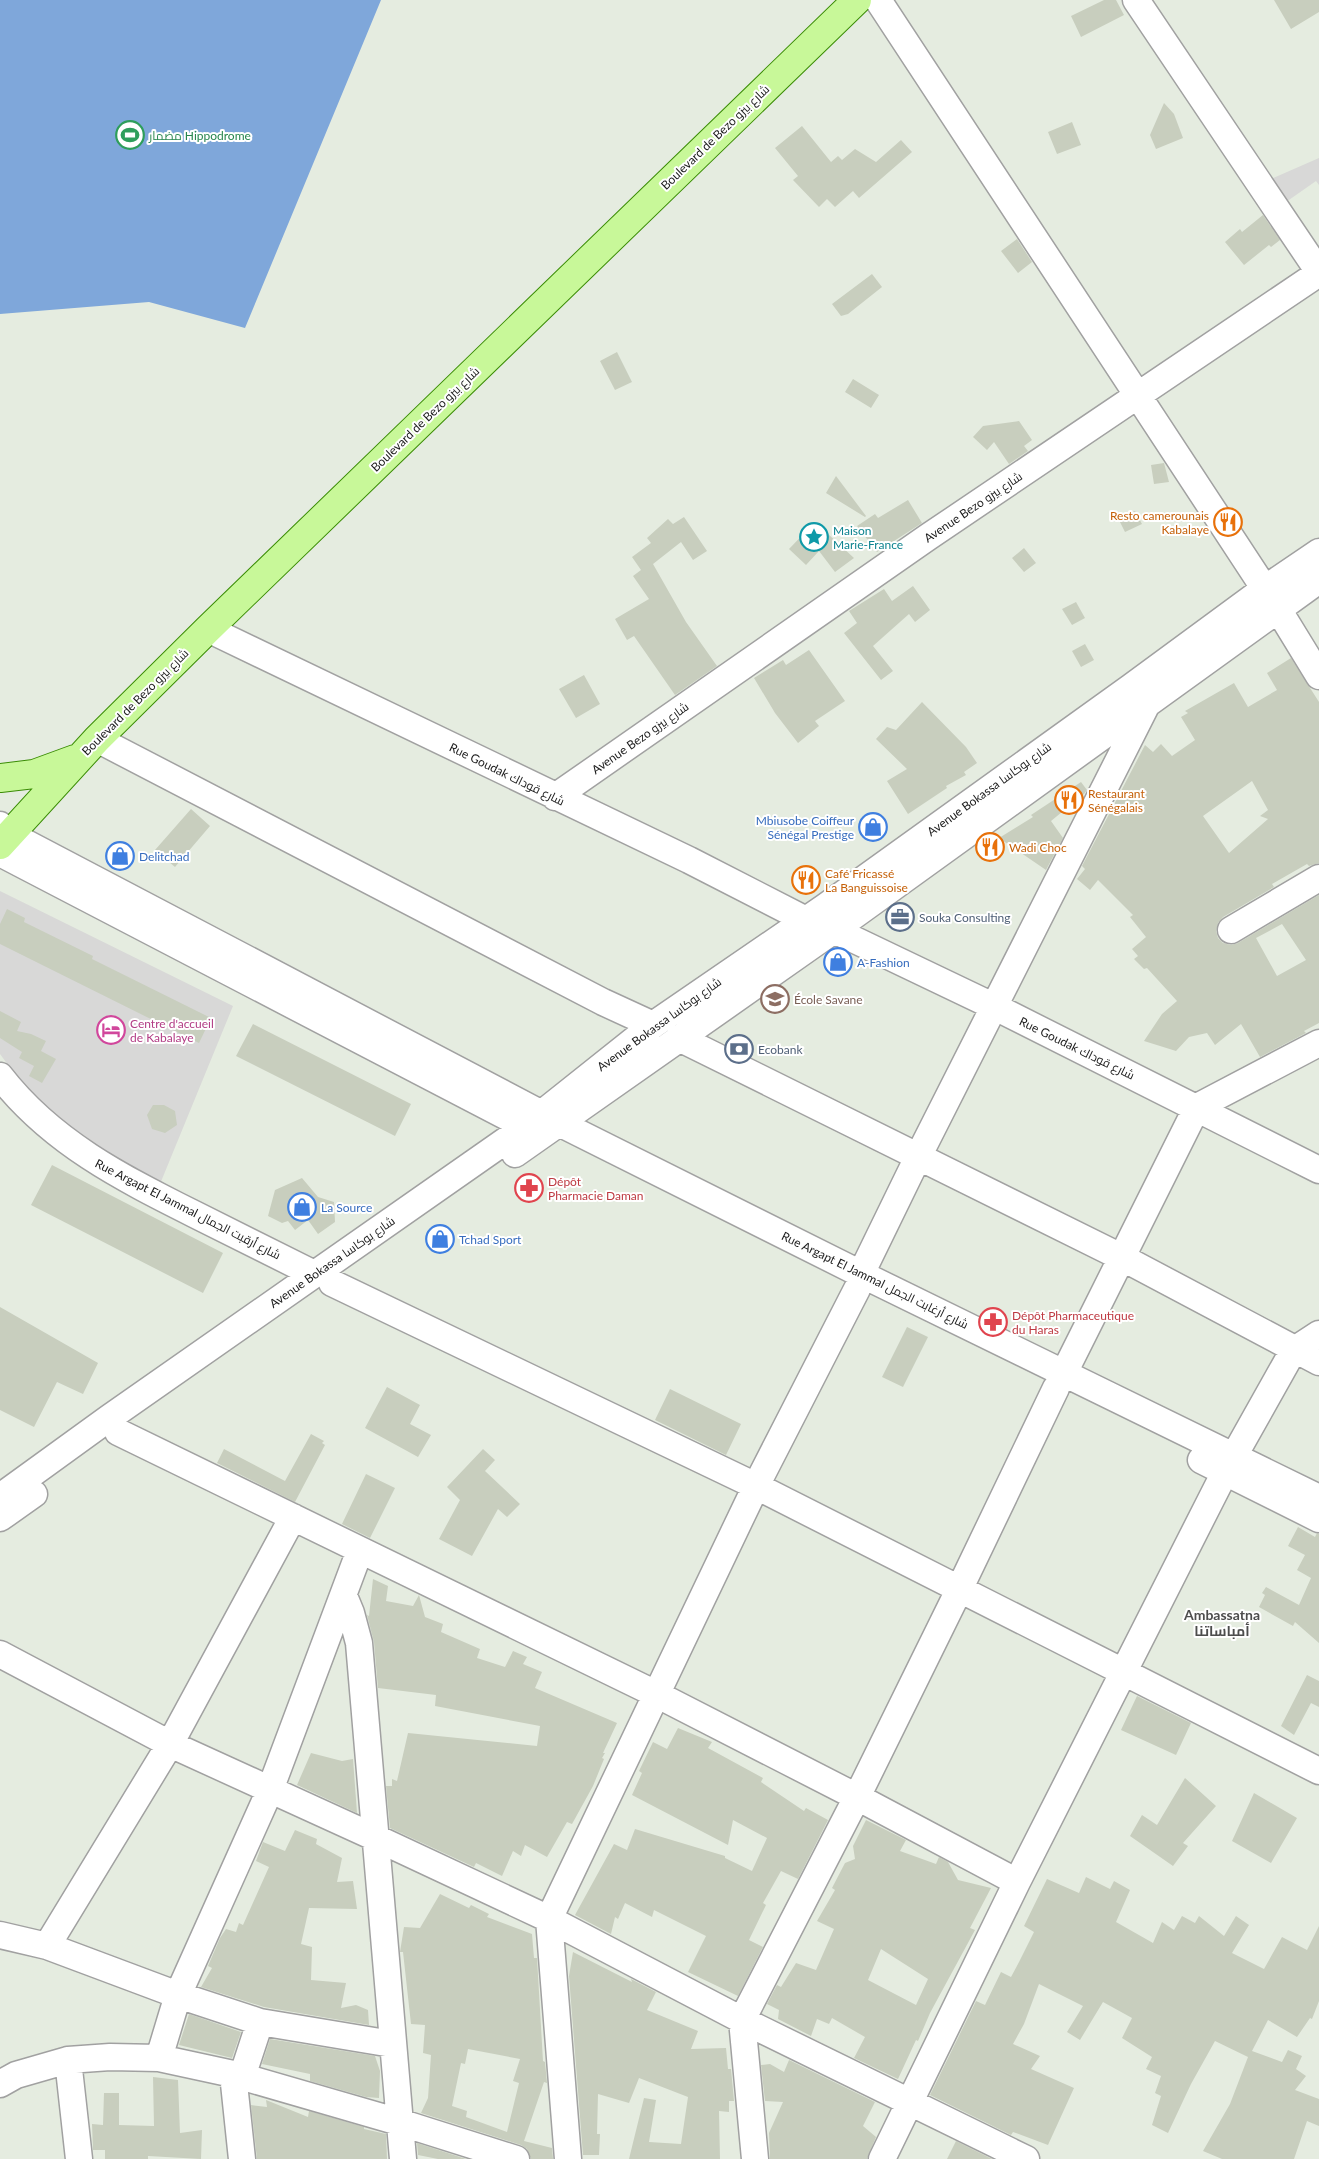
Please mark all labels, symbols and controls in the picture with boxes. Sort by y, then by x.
street label: Boulevard de Bezo شارع بيزو [658,81,773,193]
sports icon: مضمار Hippodrome [115,120,145,150]
place label: مضمار Hippodrome [148,128,251,143]
street label: Boulevard de Bezo شارع بيزو [368,363,483,475]
street label: Avenue Bezo شارع بيزو [921,469,1026,546]
restaurant icon: Resto camerounais Kabalaye [1213,507,1243,537]
place label: Resto camerounais Kabalaye [1110,508,1209,537]
place icon: Maison Marie-France [799,522,829,552]
place label: Maison Marie-France [833,523,903,552]
street label: Boulevard de Bezo شارع بيزو [79,646,192,759]
street label: Avenue Bezo شارع بيزو [589,699,692,778]
street label: Avenue Bokassa شارع بوكاسا [924,739,1055,840]
street label: Rue Goudak شارع قوداك [446,740,567,809]
restaurant icon: Restaurant Sénégalais [1054,785,1084,815]
place label: Restaurant Sénégalais [1088,786,1145,815]
shop icon: Mbiusobe Coiffeur Sénégal Prestige [858,812,888,842]
place label: Mbiusobe Coiffeur Sénégal Prestige [756,813,855,842]
restaurant icon: Wadi Choc [975,832,1005,862]
place label: Wadi Choc [1009,840,1067,855]
shop icon: Delitchad [105,841,135,871]
place label: Delitchad [139,849,189,864]
restaurant icon: Café Fricassé La Banguissoise [791,865,821,895]
place label: Café Fricassé La Banguissoise [825,866,908,895]
office icon: Souka Consulting [885,902,915,932]
place label: Souka Consulting [919,910,1011,925]
shop icon: A-Fashion [823,947,853,977]
place label: A-Fashion [857,955,910,970]
street label: Avenue Bokassa شارع بوكاسا [594,974,725,1075]
school or university icon: École Savane [760,984,790,1014]
place label: École Savane [794,992,863,1007]
street label: Rue Goudak شارع قوداك [1016,1014,1137,1083]
hotel icon: Centre d'accueil de Kabalaye [96,1015,126,1045]
place label: Centre d'accueil de Kabalaye [130,1016,214,1045]
bank icon: Ecobank [724,1034,754,1064]
place label: Ecobank [758,1042,803,1057]
street label: Rue Argapt El Jammal شارع أرقبت الجمال [92,1156,283,1263]
pharmacy icon: Dépôt Pharmacie Daman [514,1173,544,1203]
place label: Dépôt Pharmacie Daman [548,1174,644,1203]
shop icon: La Source [287,1192,317,1222]
place label: La Source [321,1200,372,1215]
street label: Avenue Bokassa شارع بوكاسا [266,1213,398,1312]
shop icon: Tchad Sport [425,1224,455,1254]
street label: Rue Argapt El Jammal شارع أرغابت الجمل [779,1228,971,1333]
place label: Tchad Sport [459,1232,522,1247]
pharmacy icon: Dépôt Pharmaceutique du Haras [978,1307,1008,1337]
place label: Dépôt Pharmaceutique du Haras [1012,1308,1134,1337]
district label: Ambassatna أمباساتنا [1183,1606,1260,1639]

